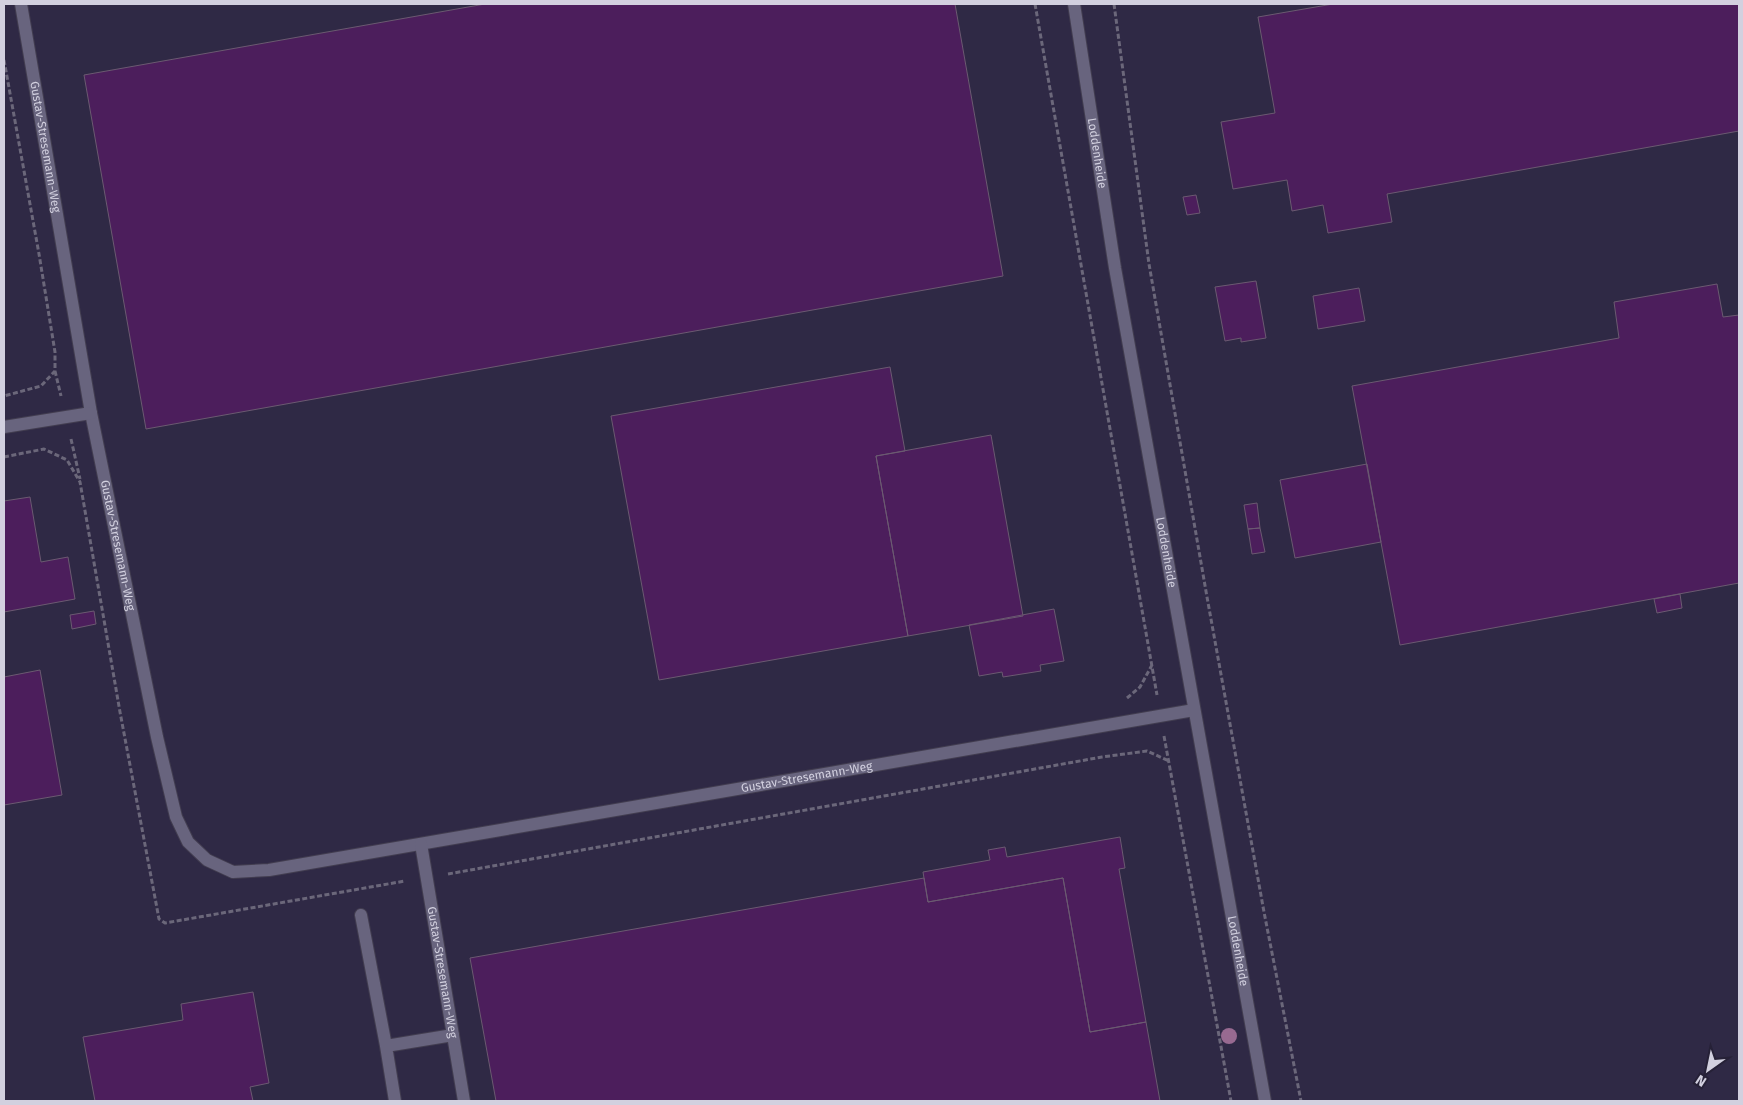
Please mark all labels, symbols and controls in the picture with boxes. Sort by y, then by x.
street label: Gustav-Stresemann-Weg [27,80,64,214]
street label: Loddenheide [1085,117,1110,190]
street label: Gustav-Stresemann-Weg [98,479,138,613]
street label: Loddenheide [1153,516,1179,589]
street label: Gustav-Stresemann-Weg [740,759,874,795]
street label: Gustav-Stresemann-Weg [425,905,460,1040]
street label: Loddenheide [1225,914,1251,987]
north arrow [1683,1045,1733,1095]
text: N [1693,1071,1710,1090]

